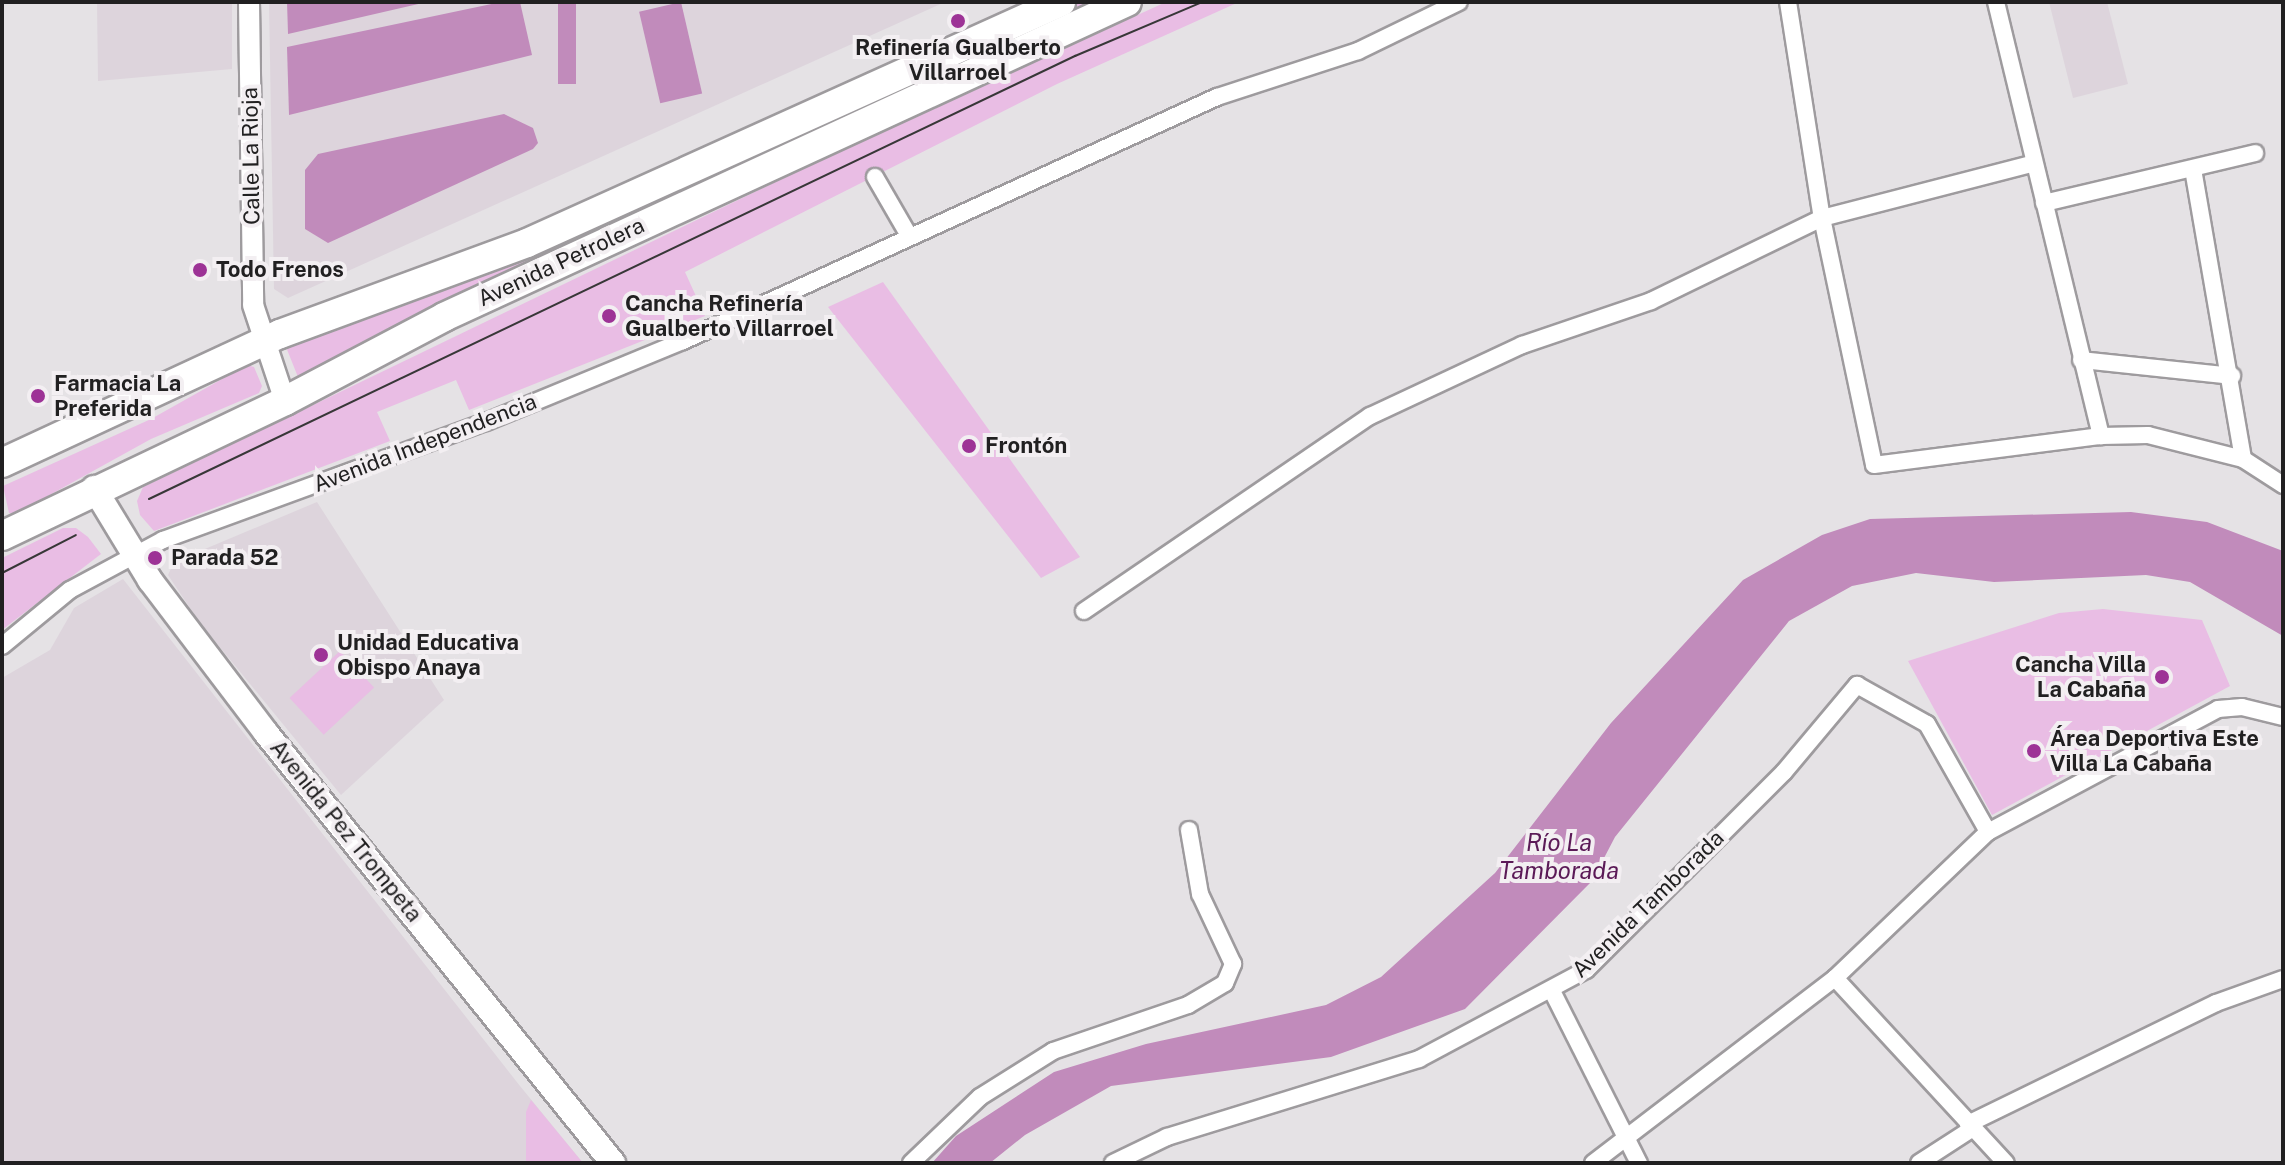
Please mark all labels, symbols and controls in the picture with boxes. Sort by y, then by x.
marker: Refinería Gualberto Villarroel [949,12,967,30]
place label: Refinería Gualberto Villarroel [855,34,1061,86]
street label: Calle La Rioja [237,87,265,225]
street label: Avenida Petrolera [474,212,648,312]
place label: Todo Frenos [216,257,344,283]
marker: Todo Frenos [191,261,209,279]
place label: Cancha Refinería Gualberto Villarroel [625,290,834,342]
marker: Cancha Refinería Gualberto Villarroel [600,307,618,325]
place label: Farmacia La Preferida [54,370,181,422]
marker: Farmacia La Preferida [29,387,47,405]
street label: Avenida Independencia [310,388,540,498]
place label: Frontón [985,433,1067,459]
marker: Frontón [960,437,978,455]
place label: Parada 52 [171,545,278,571]
marker: Parada 52 [146,549,164,567]
place label: Unidad Educativa Obispo Anaya [337,629,519,680]
marker: Unidad Educativa Obispo Anaya [312,646,330,664]
place label: Cancha Villa La Cabaña [2015,651,2146,702]
marker: Cancha Villa La Cabaña [2153,668,2171,686]
place label: Área Deportiva Este Villa La Cabaña [2050,725,2259,776]
street label: Avenida Pez Trompeta [265,735,427,927]
marker: Área Deportiva Este Villa La Cabaña [2025,742,2043,760]
street label: Avenida Tamborada [1567,825,1729,983]
water label: Río La Tamborada [1499,829,1619,885]

